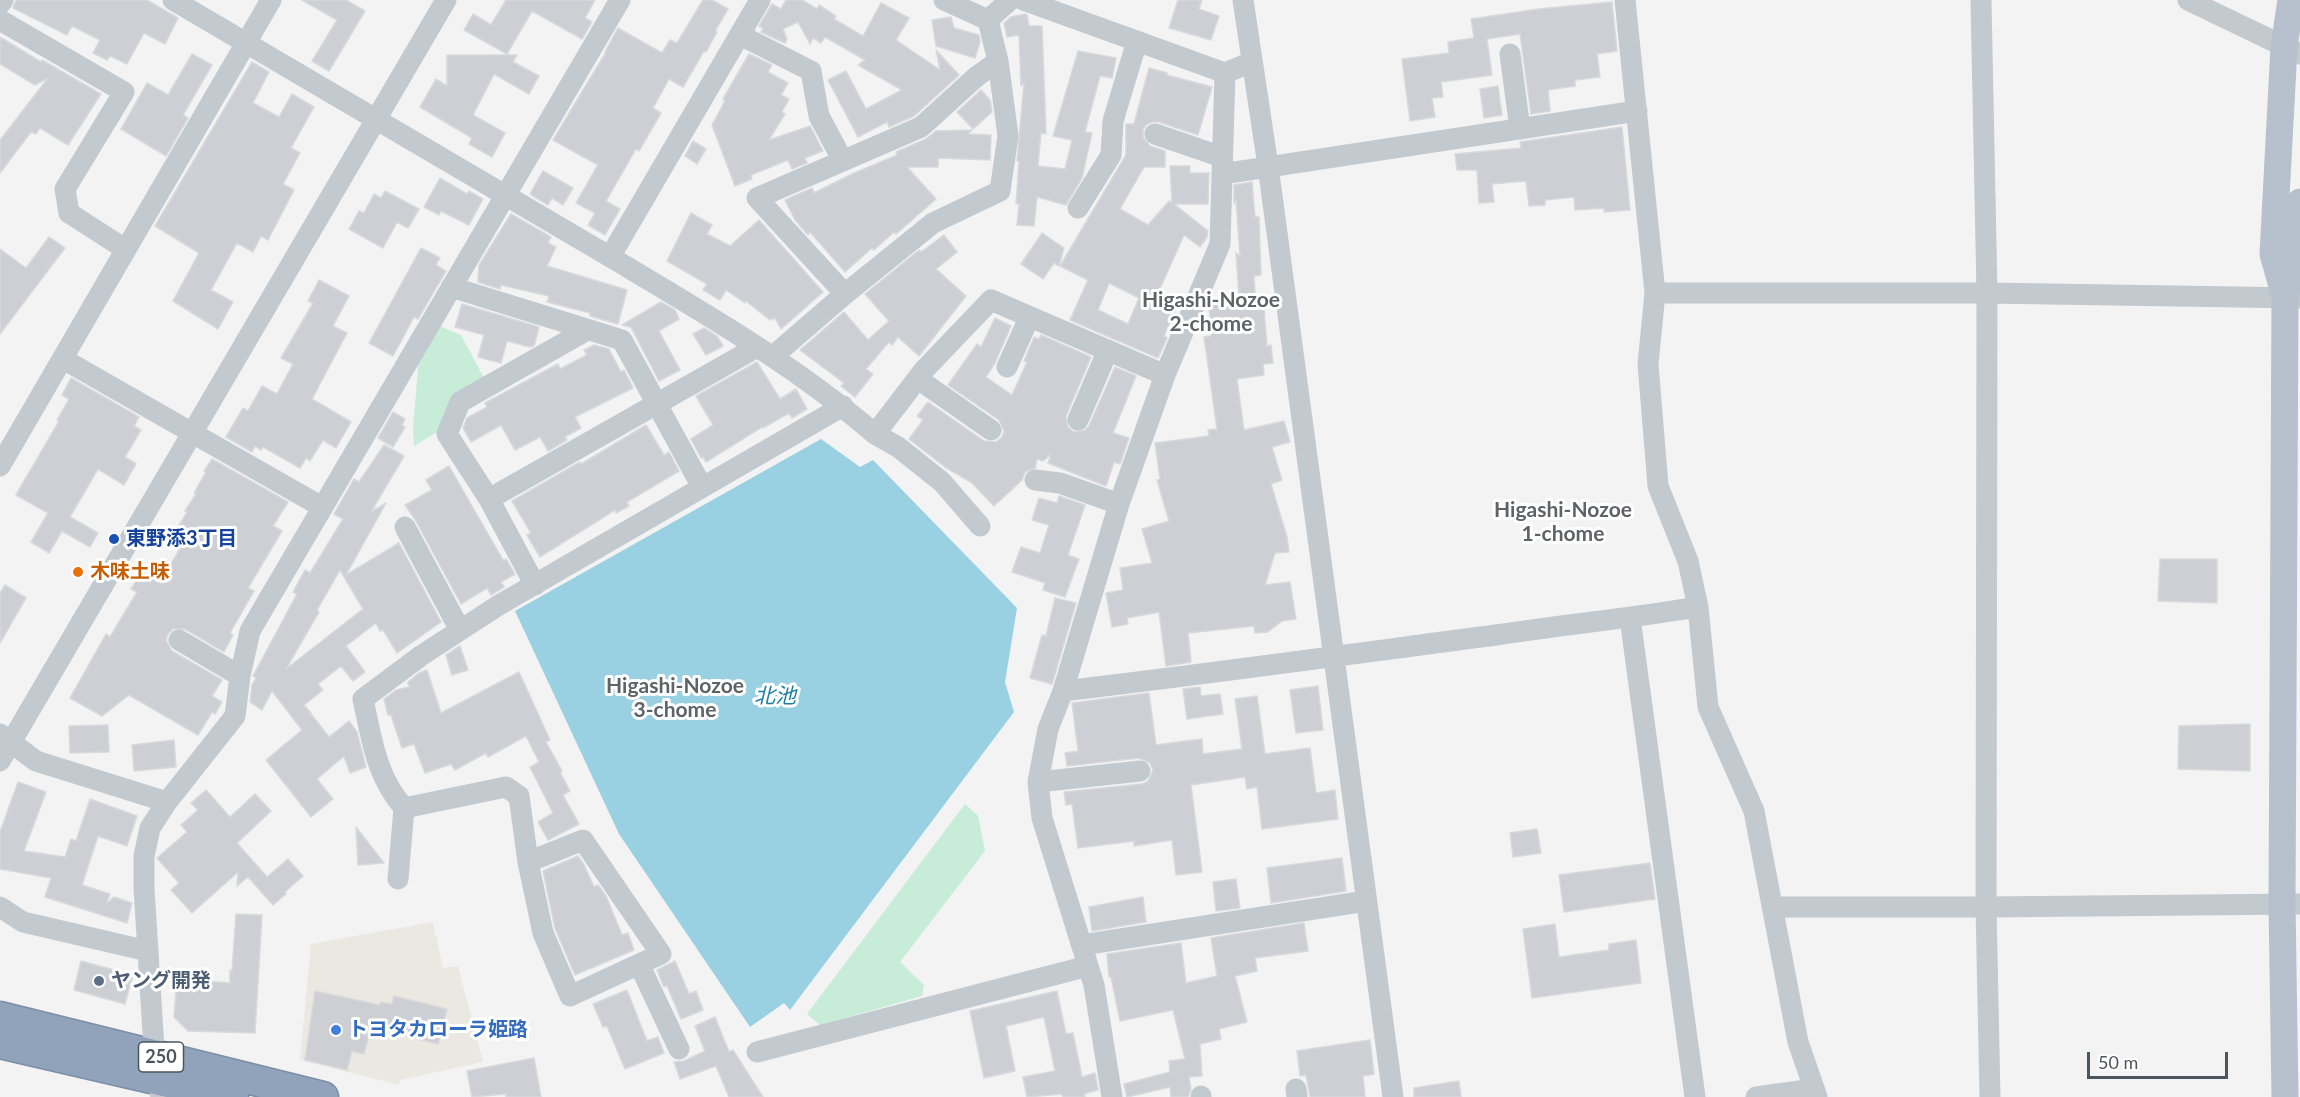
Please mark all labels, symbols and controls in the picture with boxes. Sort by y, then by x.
district label: Higashi-Nozoe 2-chome [1142,287,1280,337]
district label: Higashi-Nozoe 1-chome [1494,497,1632,547]
place label: 東野添3丁目 [126,527,238,551]
marker: 東野添3丁目 [107,532,121,546]
place label: 木味土味 [90,560,170,584]
marker: 木味土味 [71,565,85,579]
district label: Higashi-Nozoe 3-chome [606,673,744,723]
water label: 北池 [754,683,796,709]
place label: ヤング開発 [111,969,211,993]
marker: ヤング開発 [92,974,106,988]
place label: トヨタカローラ姫路 [348,1018,528,1042]
marker: トヨタカローラ姫路 [329,1023,343,1037]
scale bar [2090,1040,2231,1078]
road number: 250 [138,1042,184,1072]
text: 50 m [2098,1051,2138,1073]

